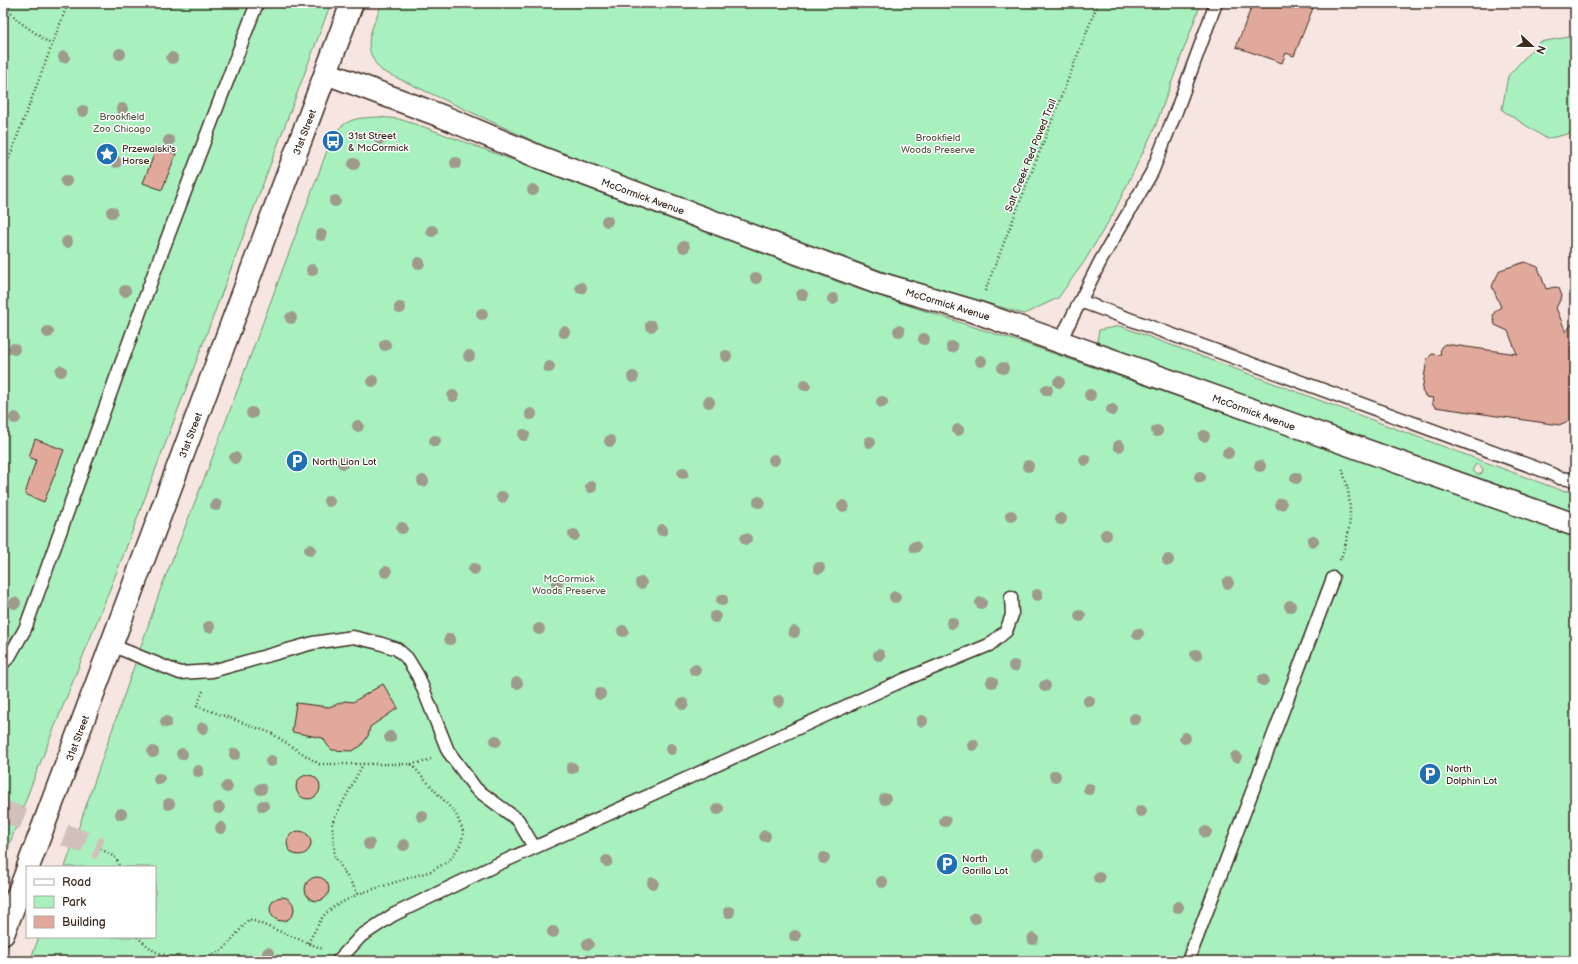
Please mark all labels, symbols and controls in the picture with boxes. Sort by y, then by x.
north arrow [1512,26,1552,66]
text: N [1533,43,1548,56]
street label: Salt Creek Red Paved Trail [1003,97,1059,214]
street label: 31st Street [291,108,319,157]
park label: Brookfield Zoo Chicago [92,111,151,135]
bus stop icon: 31st Street & McCormick [320,128,346,154]
place label: 31st Street & McCormick [348,130,409,154]
park label: Brookfield Woods Preserve [901,132,975,156]
place icon: Przewalski's Horse [94,141,120,167]
place label: Przewalski's Horse [122,143,176,167]
street label: McCormick Avenue [600,176,686,218]
street label: McCormick Avenue [904,286,991,323]
street label: McCormick Avenue [1211,392,1297,434]
street label: 31st Street [177,411,205,460]
parking icon: North Lion Lot [284,448,310,474]
place label: North Lion Lot [312,456,376,468]
park label: McCormick Woods Preserve [532,573,606,597]
street label: 31st Street [64,714,92,763]
parking icon: North Dolphin Lot [1417,761,1443,787]
place label: North Dolphin Lot [1446,763,1497,787]
parking icon: North Gorilla Lot [934,851,960,877]
place label: North Gorilla Lot [962,853,1008,877]
legend [26,866,156,938]
text: Road [62,875,91,890]
text: Park [62,895,86,910]
text: Building [62,915,106,930]

